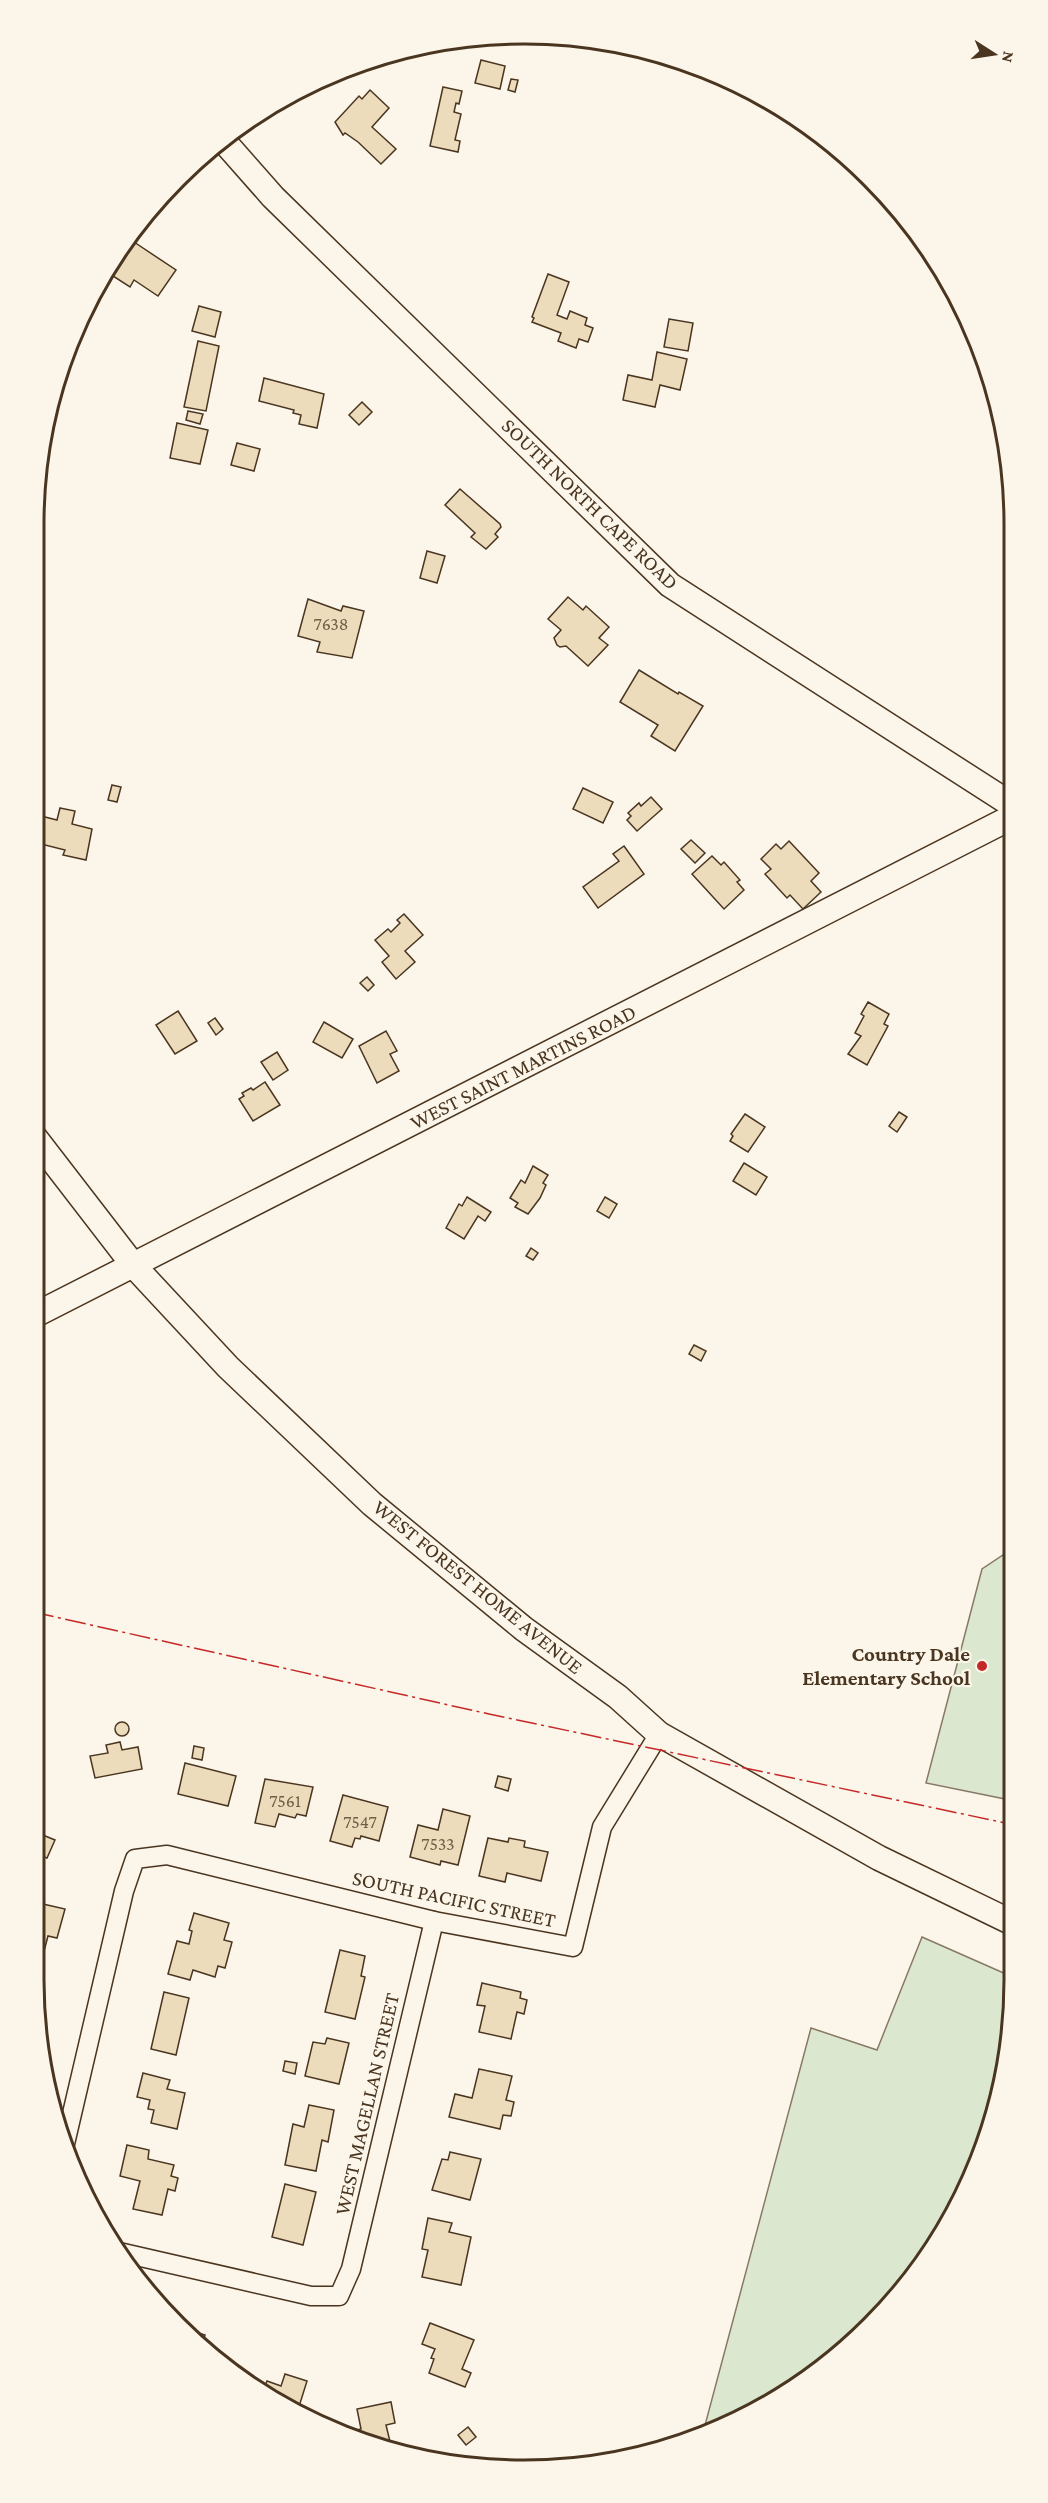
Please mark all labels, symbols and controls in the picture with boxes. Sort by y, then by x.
north arrow [964,24,1024,84]
text: N [999,50,1018,64]
street label: SOUTH NORTH CAPE ROAD [497,413,683,595]
house number: 7638 [314,614,348,634]
street label: WEST SAINT MARTINS ROAD [406,999,640,1135]
street label: WEST FOREST HOME AVENUE [368,1495,588,1679]
place label: Country Dale Elementary School [802,1642,970,1690]
marker: Country Dale Elementary School [975,1659,989,1673]
house number: 7561 [269,1791,301,1811]
house number: 7547 [343,1812,377,1832]
house number: 7533 [421,1834,455,1854]
street label: SOUTH PACIFIC STREET [350,1866,558,1932]
street label: WEST MAGELLAN STREET [330,1990,404,2217]

